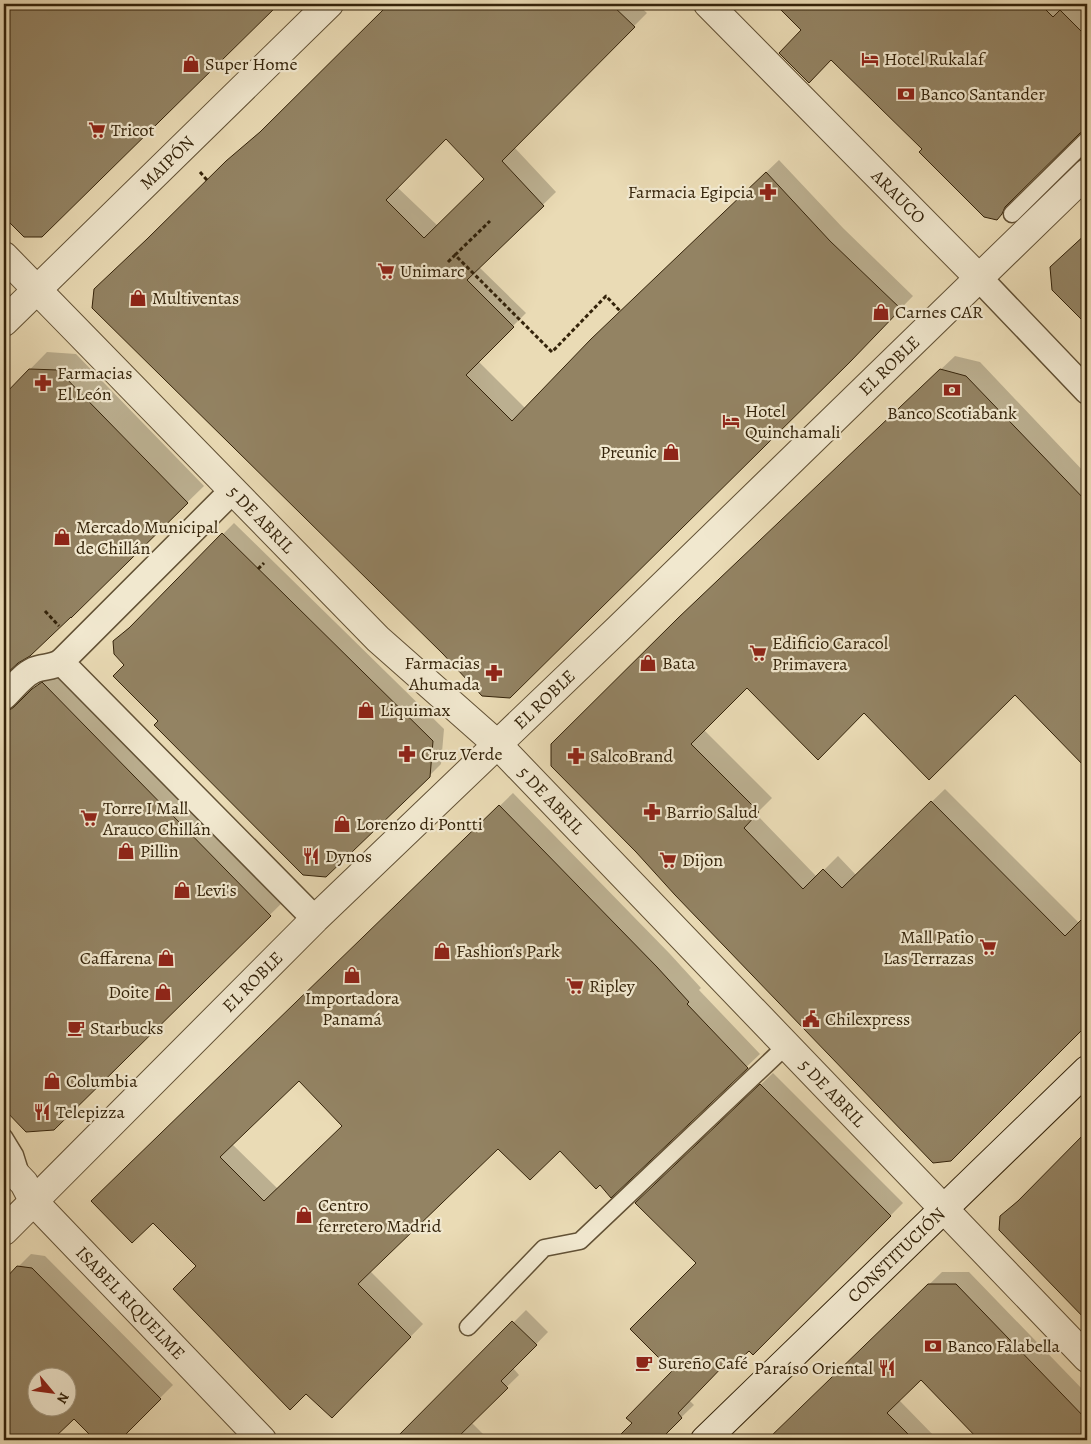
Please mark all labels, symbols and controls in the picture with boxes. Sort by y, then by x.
place label: Hotel Rukalaf [884,47,987,71]
hotel icon: Hotel Rukalaf [860,49,880,69]
place label: Super Home [205,52,298,76]
shop icon: Super Home [181,54,201,74]
place label: Banco Santander [920,82,1045,106]
bank icon: Banco Santander [896,84,916,104]
place label: Tricot [111,118,155,142]
supermarket icon: Tricot [87,120,107,140]
street label: MAIPÓN [134,130,200,195]
street label: ARAUCO [866,163,931,229]
place label: Farmacia Egipcia [628,180,755,204]
pharmacy icon: Farmacia Egipcia [758,182,778,202]
place label: Unimarc [400,259,465,283]
supermarket icon: Unimarc [376,261,396,281]
place label: Multiventas [152,286,239,310]
shop icon: Multiventas [128,288,148,308]
place label: Carnes CAR [895,300,983,324]
shop icon: Carnes CAR [871,302,891,322]
street label: EL ROBLE [853,330,925,401]
place label: Farmacias El León [57,361,132,406]
pharmacy icon: Farmacias El León [33,373,53,393]
bank icon: Banco Scotiabank [942,380,962,400]
place label: Hotel Quinchamali [745,399,841,444]
place label: Banco Scotiabank [887,401,1017,425]
hotel icon: Hotel Quinchamali [721,411,741,431]
place label: Preunic [600,440,657,464]
shop icon: Preunic [661,442,681,462]
street label: 5 DE ABRIL [222,480,300,559]
place label: Mercado Municipal de Chillán [76,515,219,560]
shop icon: Mercado Municipal de Chillán [52,527,72,547]
place label: Edificio Caracol Primavera [772,631,889,676]
supermarket icon: Edificio Caracol Primavera [748,643,768,663]
place label: Farmacias Ahumada [405,651,481,696]
place label: Bata [662,651,696,675]
shop icon: Bata [638,653,658,673]
pharmacy icon: Farmacias Ahumada [484,663,504,683]
street label: EL ROBLE [508,664,580,735]
place label: Liquimax [380,698,451,722]
shop icon: Liquimax [356,700,376,720]
place label: Cruz Verde [421,742,503,766]
pharmacy icon: Cruz Verde [397,744,417,764]
place label: SalcoBrand [590,744,673,768]
pharmacy icon: SalcoBrand [566,746,586,766]
street label: 5 DE ABRIL [513,761,590,840]
place label: Torre I Mall Arauco Chillán [102,796,211,841]
place label: Barrio Salud [666,800,758,824]
pharmacy icon: Barrio Salud [642,802,662,822]
supermarket icon: Torre I Mall Arauco Chillán [79,808,99,828]
place label: Lorenzo di Pontti [356,812,483,836]
shop icon: Lorenzo di Pontti [332,814,352,834]
place label: Pillin [140,839,179,863]
shop icon: Pillin [116,841,136,861]
place label: Dynos [325,844,372,868]
restaurant icon: Dynos [301,846,321,866]
place label: Dijon [682,848,723,872]
supermarket icon: Dijon [658,850,678,870]
place label: Levi's [196,878,237,902]
shop icon: Levi's [172,880,192,900]
place label: Mall Patio Las Terrazas [883,925,974,970]
supermarket icon: Mall Patio Las Terrazas [978,937,998,957]
place label: Fashion's Park [456,939,560,963]
shop icon: Fashion's Park [432,941,452,961]
place label: Caffarena [80,946,153,970]
street label: EL ROBLE [217,946,288,1017]
shop icon: Caffarena [156,948,176,968]
shop icon: Importadora Panamá [342,965,362,985]
place label: Ripley [589,974,636,998]
supermarket icon: Ripley [565,976,585,996]
place label: Doite [108,980,149,1004]
shop icon: Doite [153,982,173,1002]
place label: Importadora Panamá [305,986,400,1031]
place label: Chilexpress [825,1007,910,1031]
public building icon: Chilexpress [801,1009,821,1029]
place label: Starbucks [90,1016,163,1040]
cafe icon: Starbucks [66,1018,86,1038]
street label: 5 DE ABRIL [794,1054,871,1133]
place label: Columbia [66,1069,138,1093]
shop icon: Columbia [42,1071,62,1091]
place label: Telepizza [56,1100,125,1124]
restaurant icon: Telepizza [32,1102,52,1122]
place label: Centro ferretero Madrid [318,1193,442,1238]
street label: CONSTITUCIÓN [842,1202,950,1308]
shop icon: Centro ferretero Madrid [294,1205,314,1225]
street label: ISABEL RIQUELME [70,1241,191,1365]
place label: Banco Falabella [947,1334,1060,1358]
bank icon: Banco Falabella [923,1336,943,1356]
place label: Sureño Café [658,1351,748,1375]
cafe icon: Sureño Café [634,1353,654,1373]
place label: Paraíso Oriental [754,1356,874,1380]
restaurant icon: Paraíso Oriental [877,1358,897,1378]
north arrow [28,1366,78,1416]
text: N [52,1389,74,1407]

